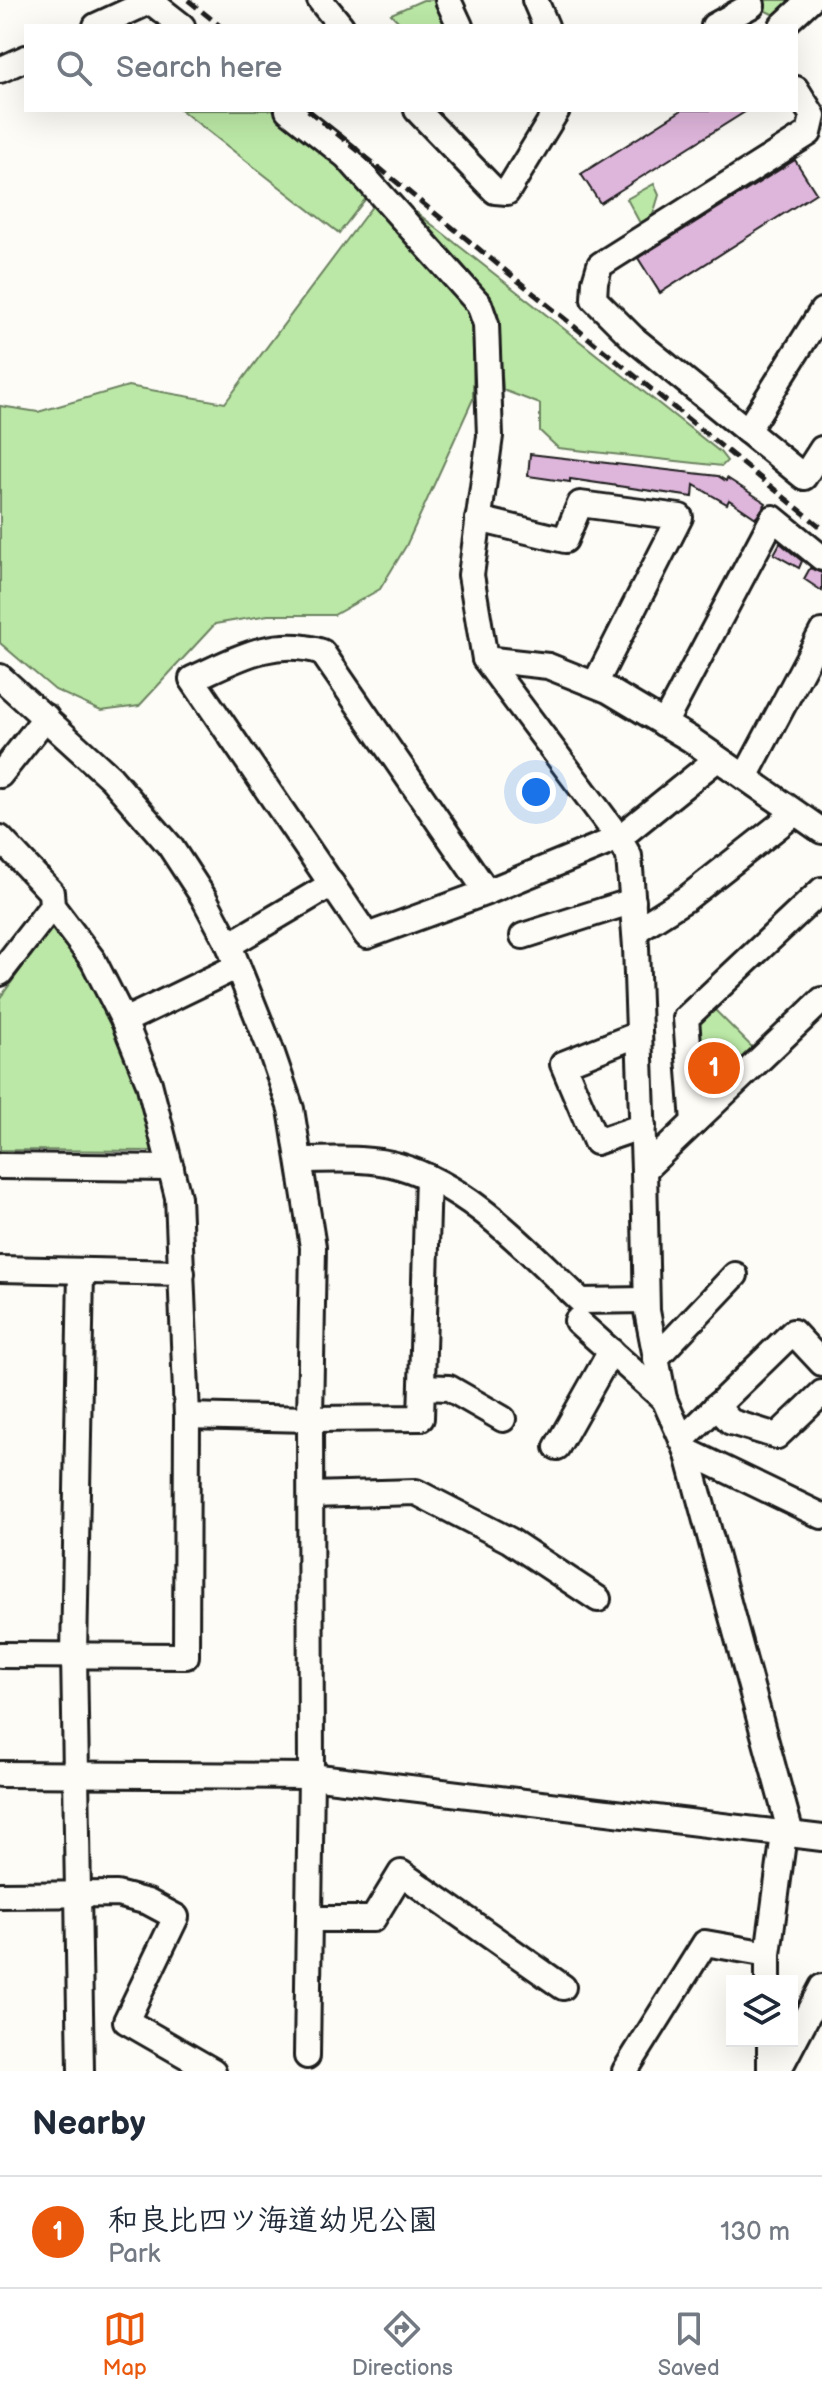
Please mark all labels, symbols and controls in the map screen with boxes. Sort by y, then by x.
search box [24,24,798,112]
icon: search [52,46,96,90]
text: Search here [116,50,282,86]
your location [516,772,556,812]
pin: 1 [688,1038,740,1098]
map controls [726,1975,798,2047]
button: layers [726,1975,798,2047]
text: Nearby [32,2103,146,2144]
text: 和良比四ツ海道幼児公園 [108,2203,438,2239]
text: 1 [53,2217,63,2248]
text: 130 m [720,2217,790,2248]
text: Park [108,2239,160,2270]
tab: Map [102,2307,147,2382]
tab: Directions [352,2307,453,2382]
tab: Saved [658,2307,720,2382]

